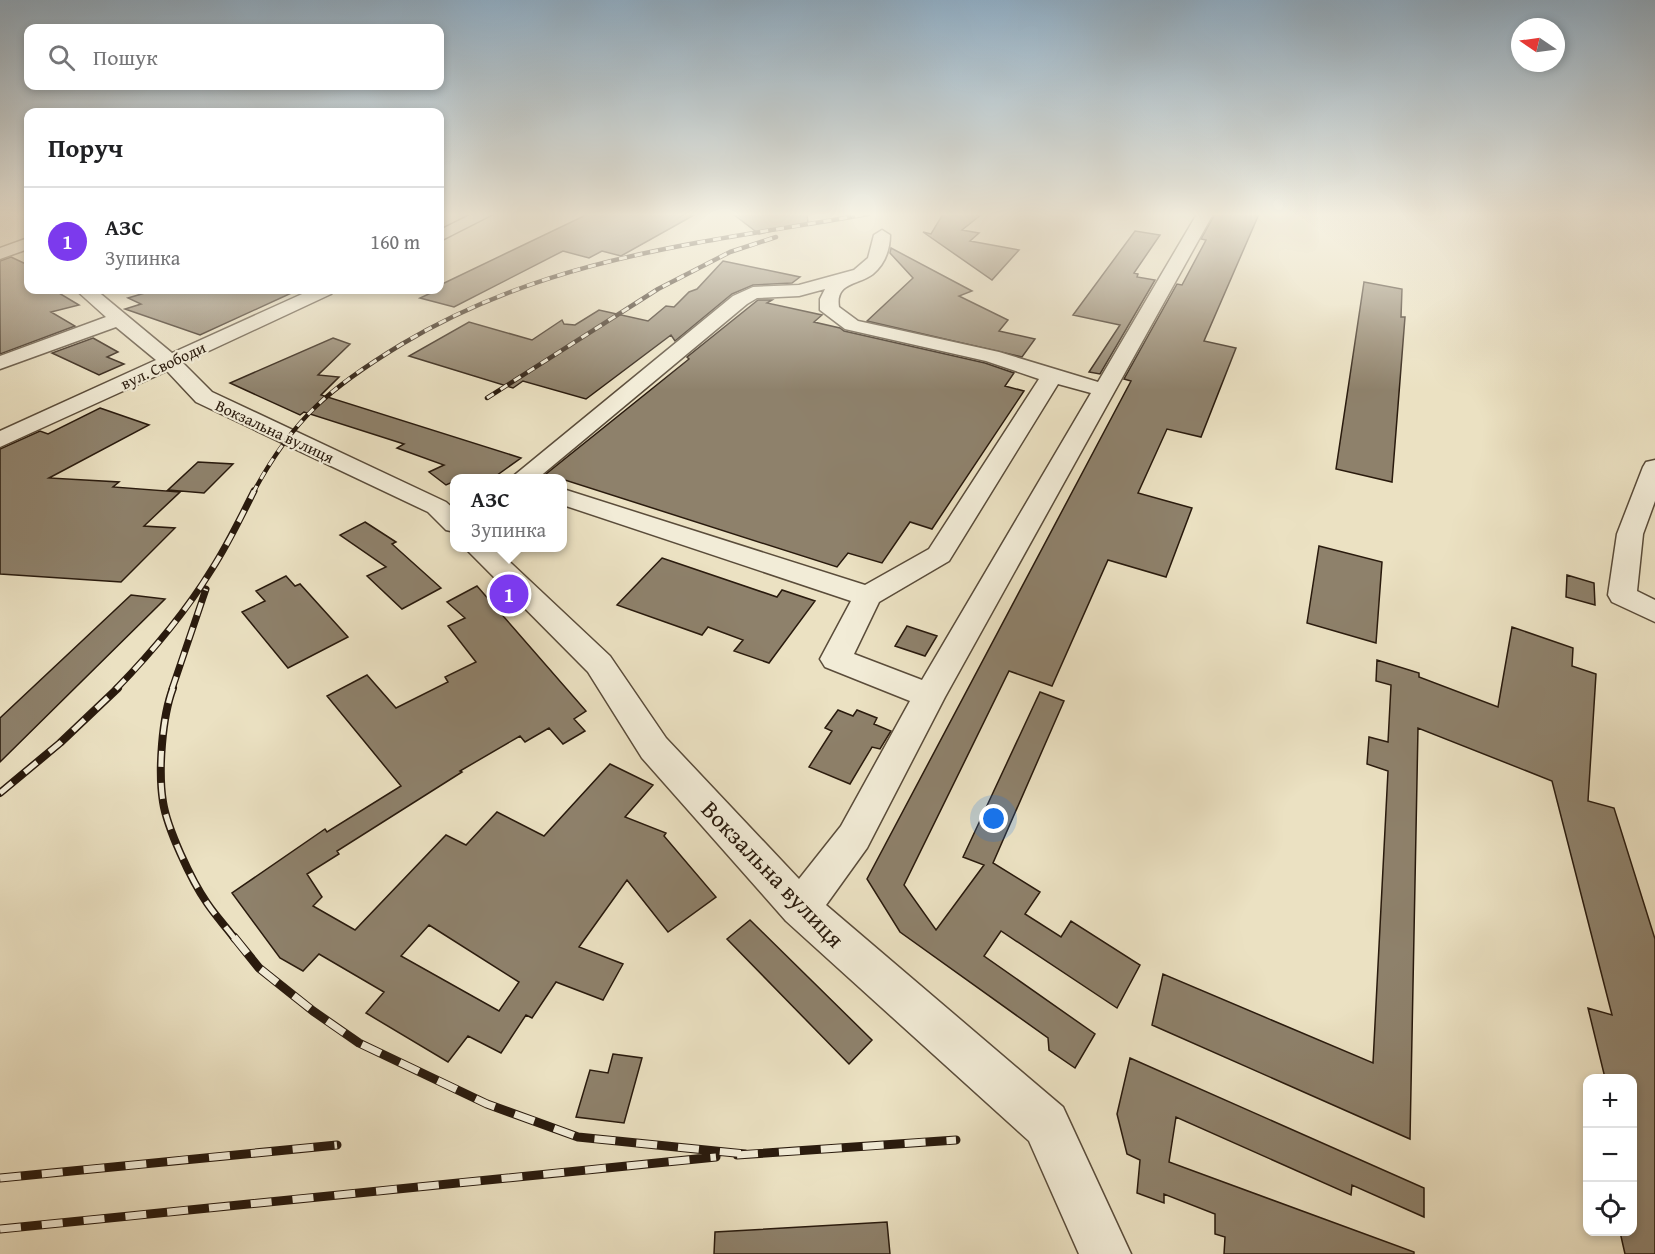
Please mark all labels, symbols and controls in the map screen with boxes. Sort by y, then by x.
north arrow [1511,18,1565,72]
search box [24,24,444,90]
icon: search [45,41,78,74]
text: Пошук [93,41,158,73]
text: Поруч [48,128,123,167]
text: АЗС [105,211,144,243]
text: 1 [62,227,73,256]
text: 160 m [370,227,420,256]
text: Зупинка [105,243,180,272]
street label: вул. Свободи [117,335,210,395]
street label: Вокзальна вулиця [212,393,338,469]
popup [450,474,567,552]
text: АЗС [471,483,510,515]
text: Зупинка [471,515,546,544]
pin: 1 [490,572,528,616]
street label: Вокзальна вулиця [693,793,853,955]
your location [979,804,1008,833]
map controls [1583,1074,1637,1236]
button: + [1583,1074,1637,1128]
button: − [1583,1128,1637,1182]
button: locate [1583,1182,1637,1236]

